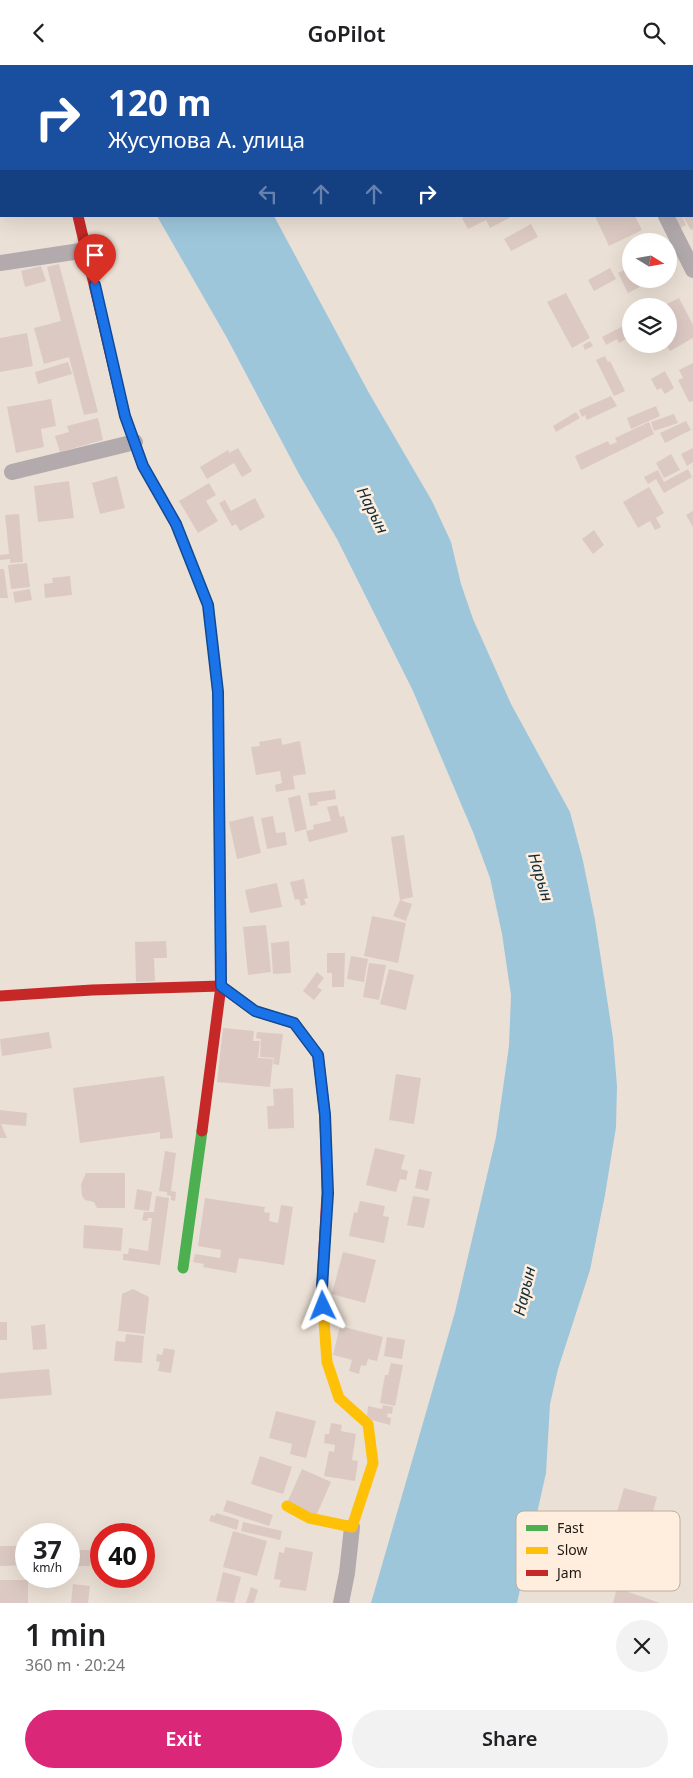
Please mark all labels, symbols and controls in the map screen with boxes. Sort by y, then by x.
text: GoPilot [307,18,386,48]
icon: back [25,19,53,47]
icon: search [640,19,668,47]
text: 120 m [108,79,211,126]
icon: right [25,85,90,150]
text: Жусупова А. улица [108,124,305,154]
icon: left [254,180,282,208]
icon: ahead [307,180,335,208]
icon: ahead [360,180,388,208]
icon: right [413,180,441,208]
north arrow [622,233,678,287]
map controls [622,233,677,353]
pin [74,234,116,285]
icon: arrive [81,241,109,269]
button: layers [622,298,677,353]
water label: Нарын [352,483,394,537]
water label: Нарын [523,850,559,904]
water label: Нарын [508,1264,540,1318]
position arrow [296,1279,348,1331]
legend [516,1511,680,1591]
text: Fast [557,1518,584,1537]
speed limit sign: 40 [90,1523,155,1588]
text: 37 [33,1532,62,1566]
text: Slow [557,1540,588,1559]
text: km/h [33,1559,62,1576]
text: Jam [555,1563,582,1582]
text: 1 min [25,1614,106,1655]
button: close [616,1620,668,1672]
text: 360 m · 20:24 [25,1654,125,1676]
button: Exit [25,1710,342,1768]
button: Share [352,1710,668,1768]

